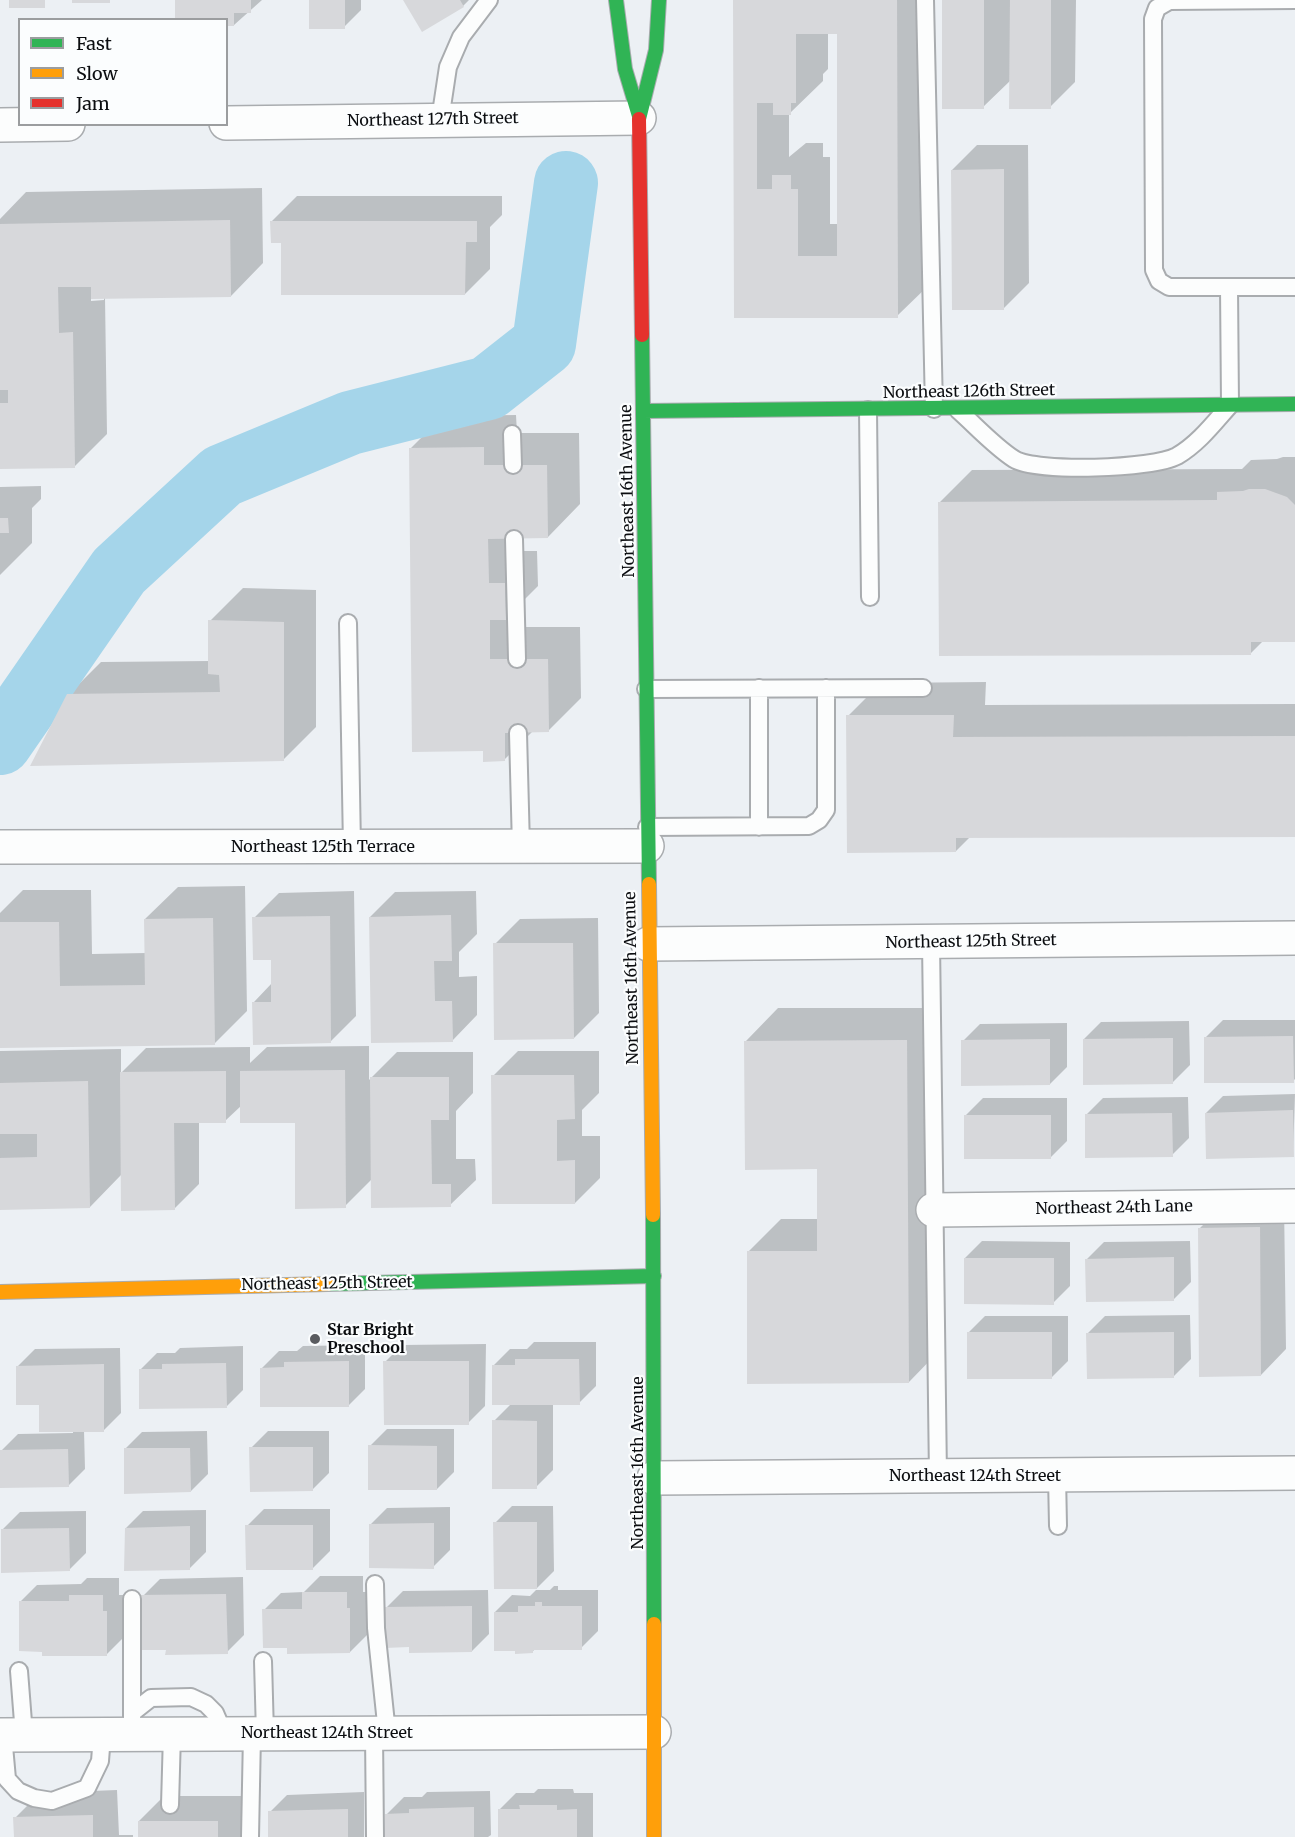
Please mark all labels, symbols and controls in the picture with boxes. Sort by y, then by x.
legend [18,18,228,126]
text: Fast [76,32,112,55]
text: Slow [76,62,118,85]
text: Jam [76,92,110,115]
street label: Northeast 127th Street [347,109,519,131]
street label: Northeast 126th Street [883,381,1055,403]
street label: Northeast 16th Avenue [617,404,639,578]
street label: Northeast 125th Terrace [231,837,415,857]
street label: Northeast 16th Avenue [621,891,643,1065]
street label: Northeast 125th Street [885,931,1057,953]
street label: Northeast 24th Lane [1035,1197,1193,1219]
street label: Northeast 125th Street [241,1273,413,1295]
place label: Star Bright Preschool [327,1320,414,1358]
marker: Star Bright Preschool [308,1332,322,1346]
street label: Northeast 16th Avenue [628,1376,648,1550]
street label: Northeast 124th Street [889,1466,1061,1486]
street label: Northeast 124th Street [241,1723,413,1743]

